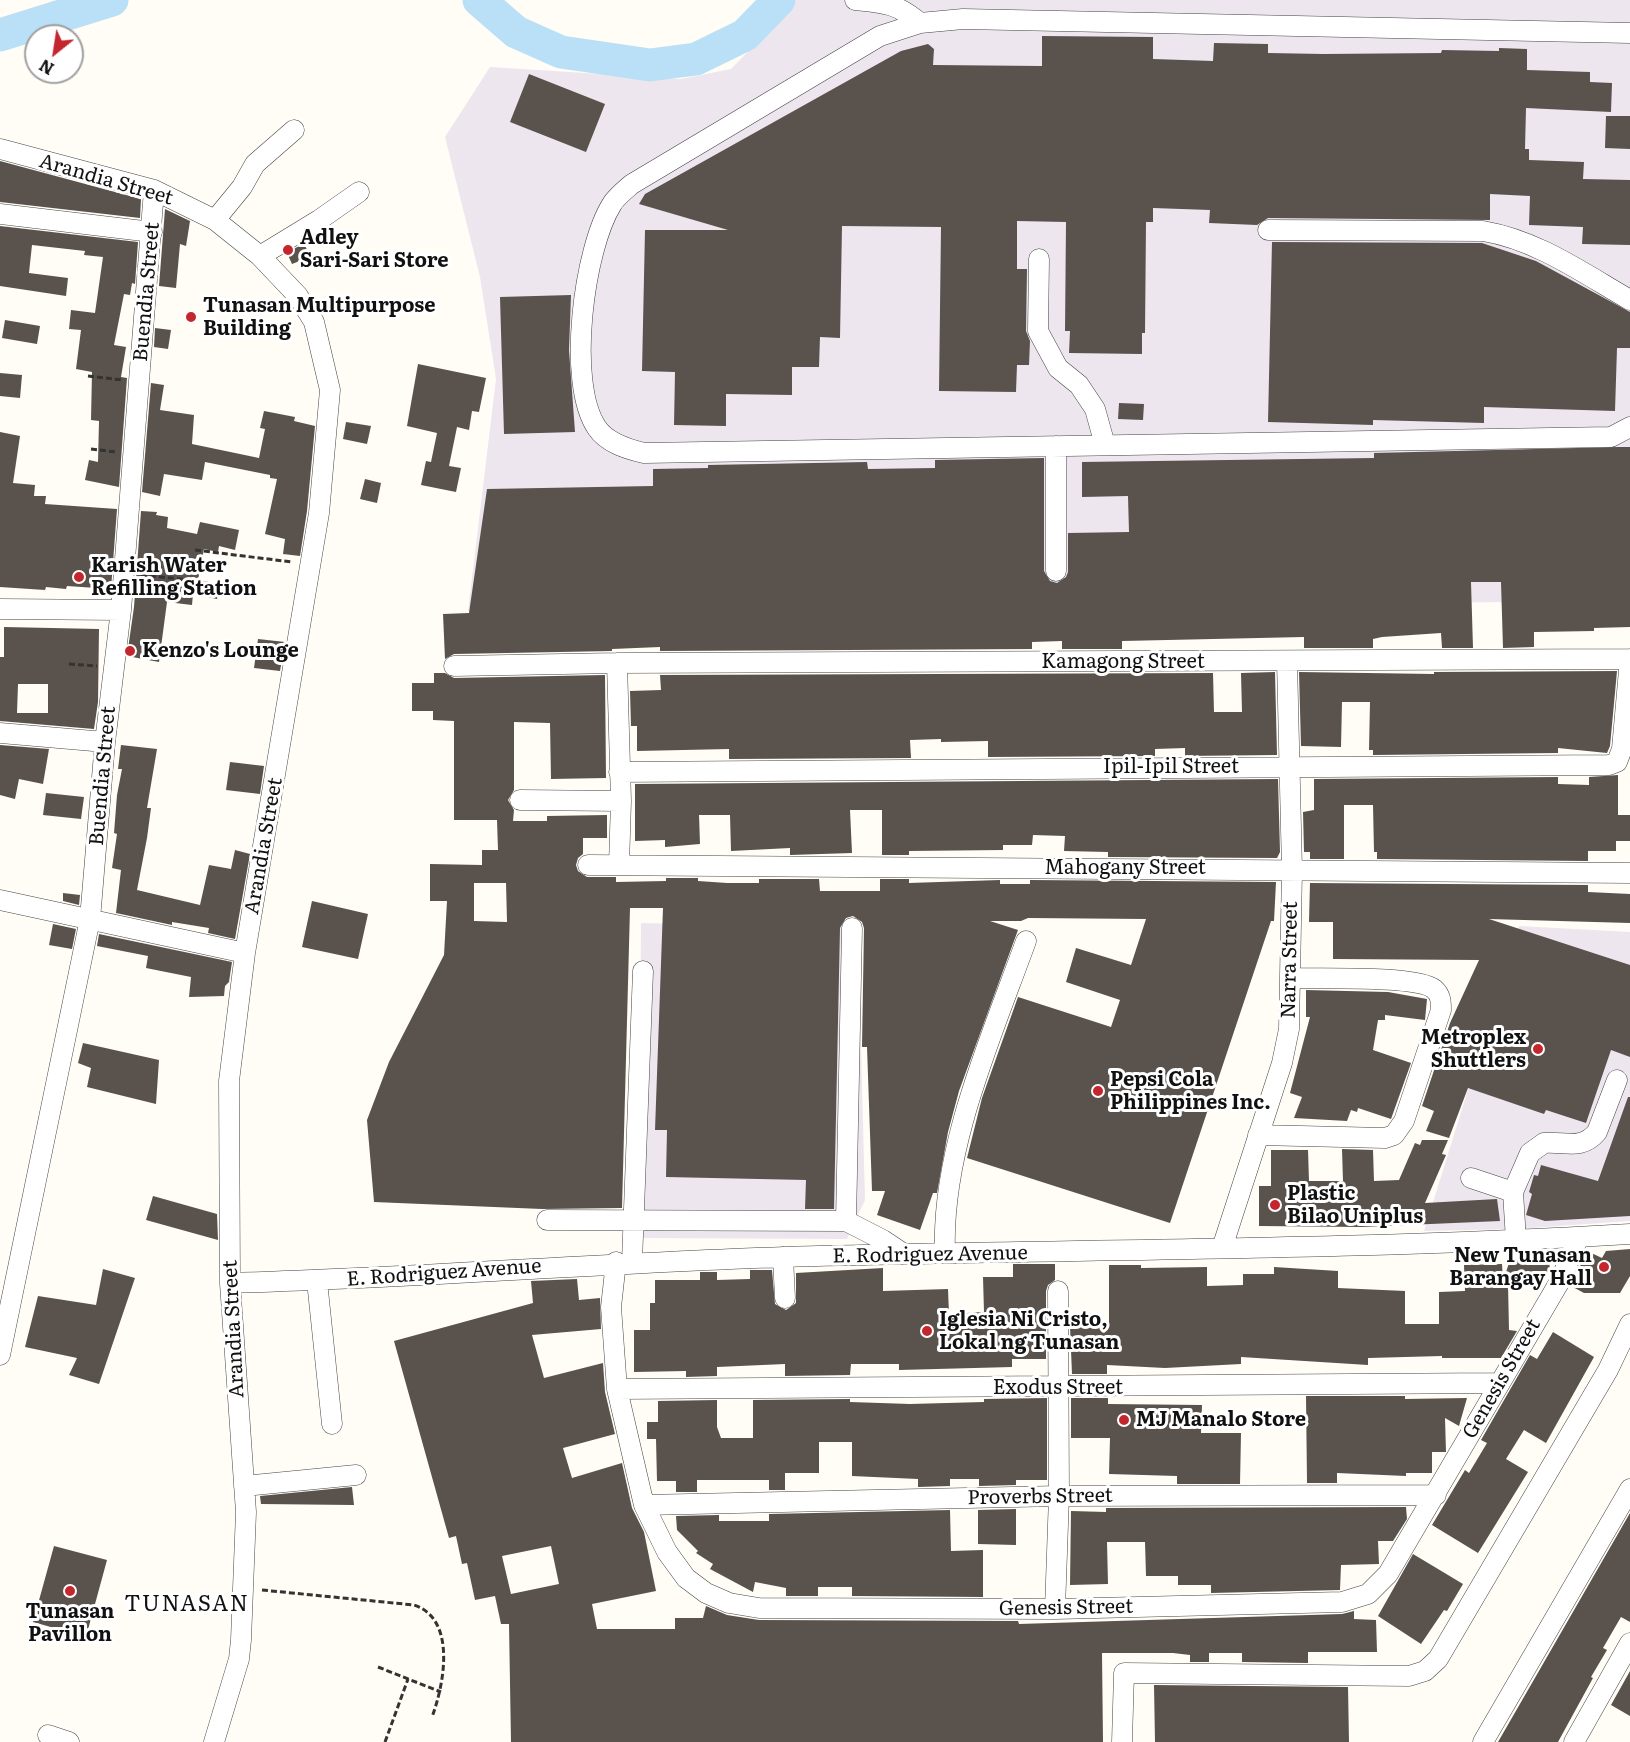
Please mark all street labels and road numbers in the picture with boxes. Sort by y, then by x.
street label: Arandia Street [36,149,176,211]
street label: Buendia Street [129,221,165,363]
street label: Kamagong Street [1041,650,1205,674]
street label: Buendia Street [85,705,121,847]
street label: Ipil-Ipil Street [1103,755,1239,779]
street label: Arandia Street [240,776,288,916]
street label: Mahogany Street [1044,856,1206,880]
street label: Narra Street [1277,901,1303,1019]
street label: E. Rodriguez Avenue [832,1241,1028,1269]
street label: E. Rodriguez Avenue [346,1254,542,1292]
street label: Arandia Street [218,1259,250,1399]
street label: Genesis Street [1458,1315,1546,1443]
street label: Exodus Street [993,1376,1123,1400]
street label: Proverbs Street [967,1484,1113,1510]
street label: Genesis Street [999,1595,1133,1621]

